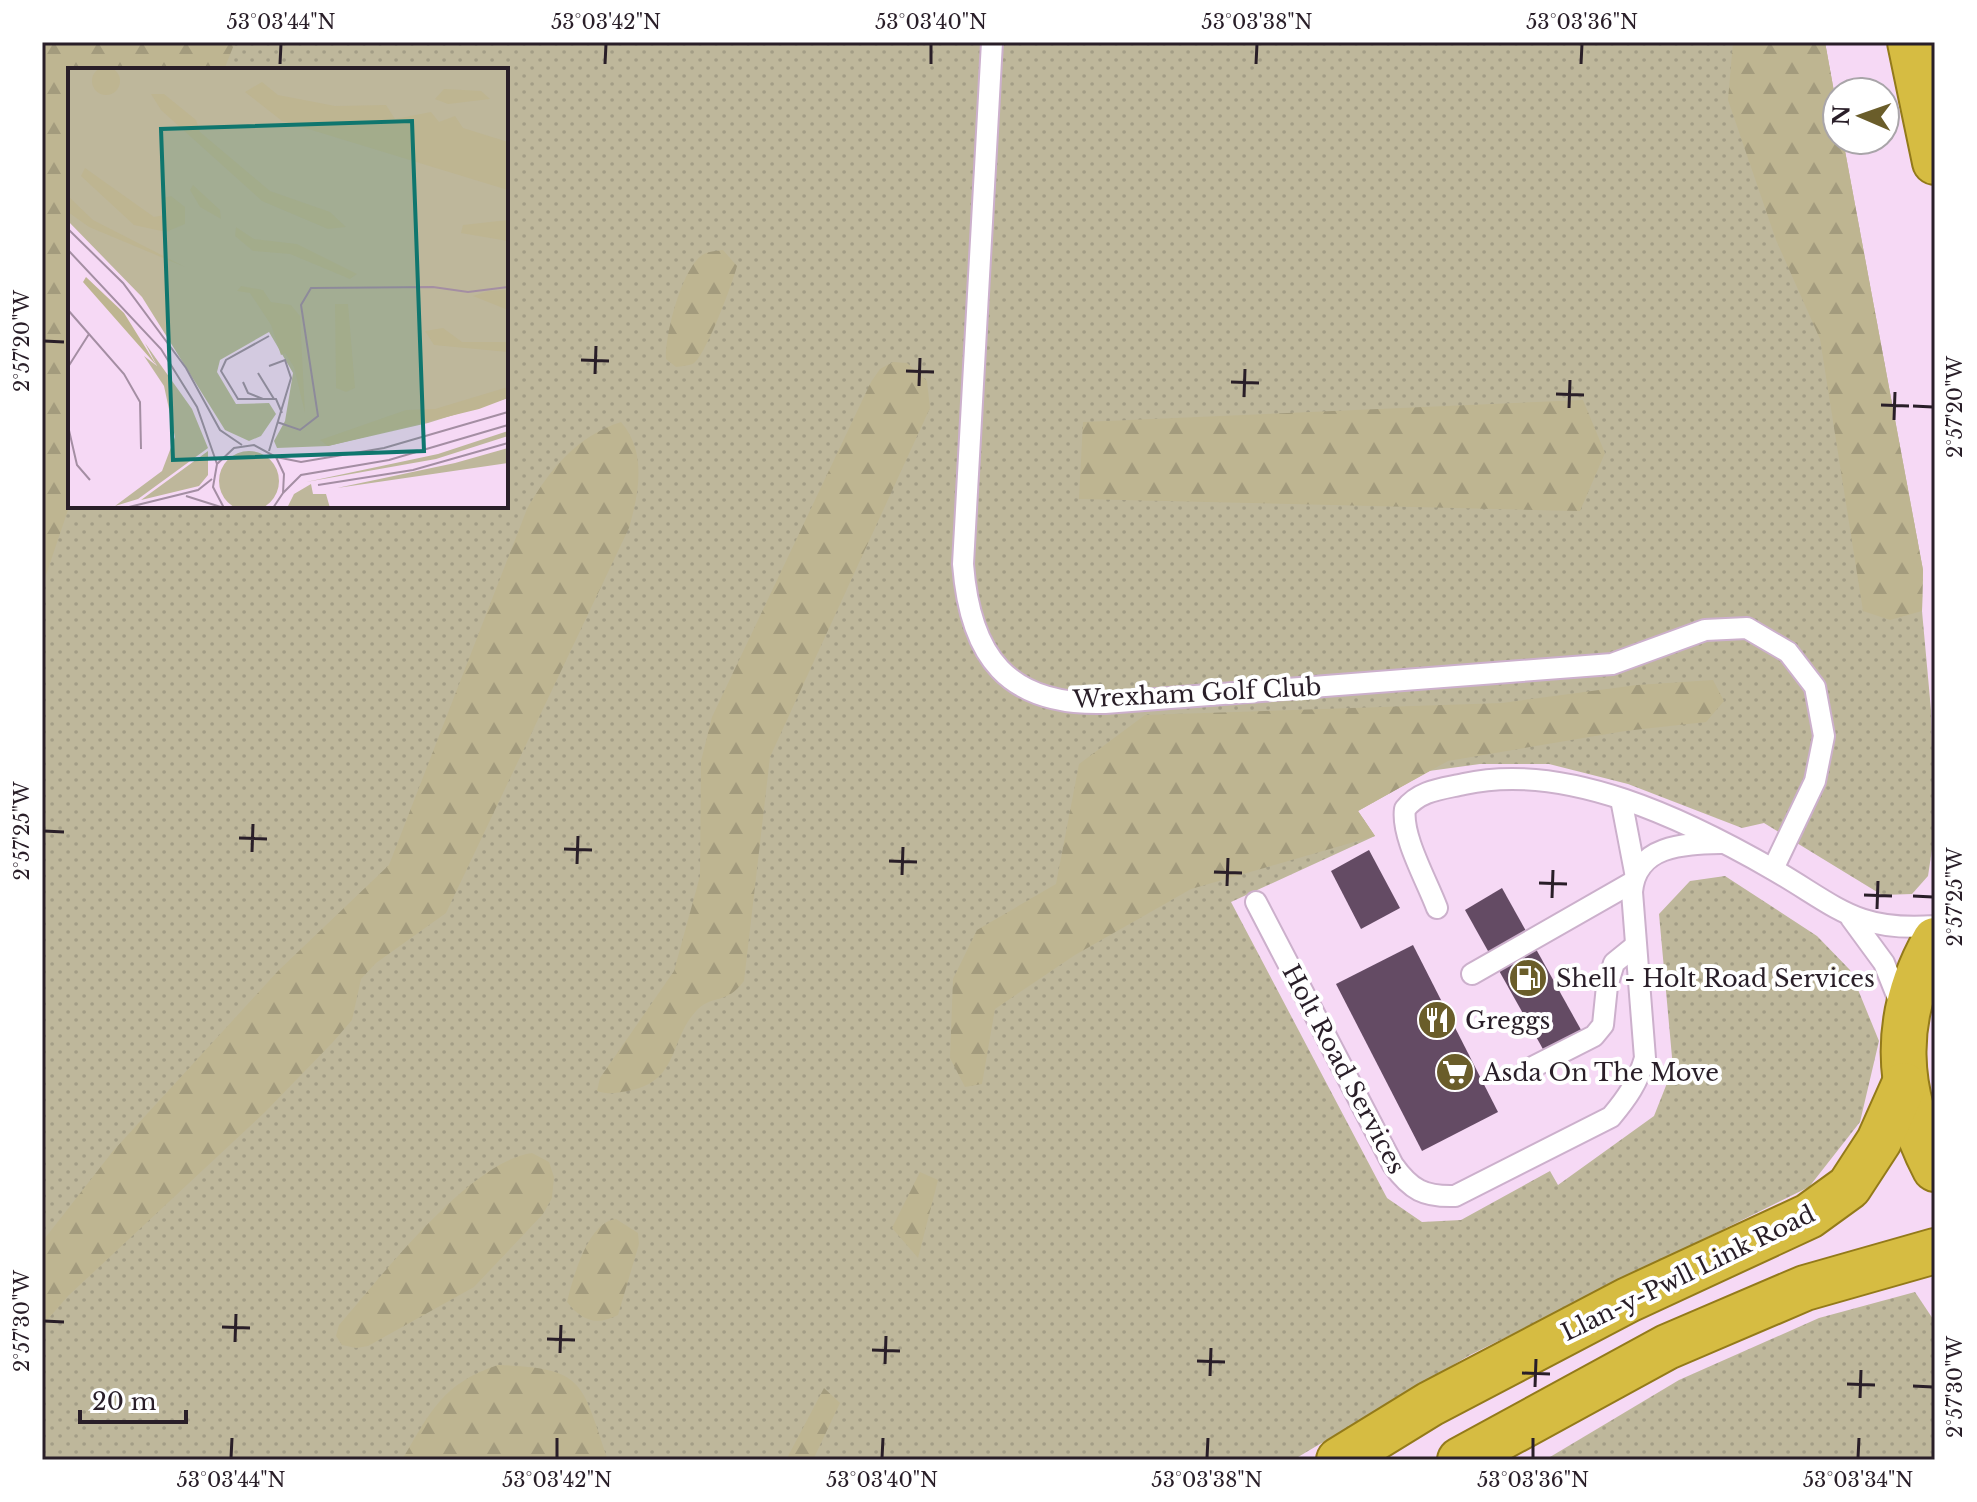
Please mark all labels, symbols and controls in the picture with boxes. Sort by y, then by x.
text: 53°03'44"N [226,10,336,34]
text: 53°03'42"N [551,10,661,34]
text: 53°03'40"N [875,10,987,34]
text: 53°03'38"N [1201,10,1313,34]
text: 53°03'36"N [1526,10,1638,34]
inset map [68,68,508,508]
north arrow [1821,76,1901,156]
text: N [1828,104,1855,126]
text: 2°57'20"W [10,290,34,392]
text: 2°57'20"W [1943,356,1967,458]
street label: Wrexham Golf Club [1071,672,1322,714]
text: 2°57'25"W [10,781,34,881]
text: 2°57'25"W [1943,847,1967,947]
fuel station icon: Shell - Holt Road Services [1507,957,1549,999]
street label: Holt Road Services [1277,959,1411,1179]
place label: Shell - Holt Road Services [1556,964,1875,993]
restaurant icon: Greggs [1416,999,1458,1041]
place label: Greggs [1465,1006,1550,1035]
supermarket icon: Asda On The Move [1434,1051,1476,1093]
place label: Asda On The Move [1482,1058,1719,1087]
street label: Llan-y-Pwll Link Road [1557,1199,1819,1347]
text: 2°57'30"W [10,1270,34,1372]
text: 2°57'30"W [1943,1336,1967,1438]
scale bar [80,1374,186,1424]
text: 20 m [92,1387,157,1416]
text: 53°03'44"N [176,1468,286,1492]
text: 53°03'42"N [502,1468,612,1492]
text: 53°03'40"N [826,1468,938,1492]
text: 53°03'38"N [1151,1468,1263,1492]
text: 53°03'36"N [1477,1468,1589,1492]
text: 53°03'34"N [1803,1468,1913,1492]

